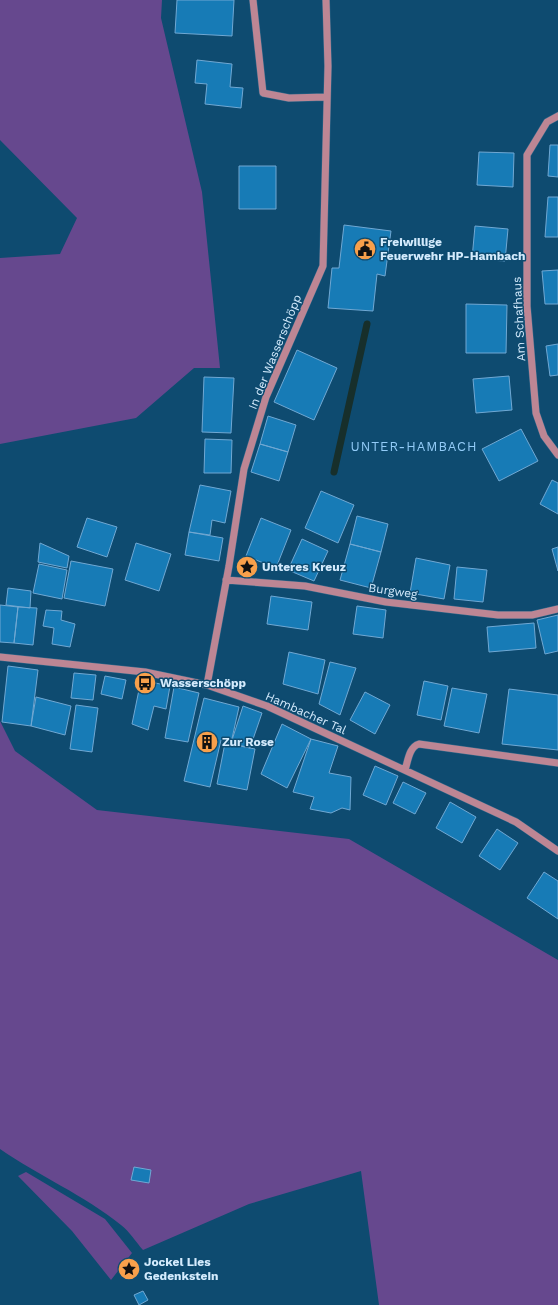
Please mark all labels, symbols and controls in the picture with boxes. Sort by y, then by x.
place label: Freiwillige Feuerwehr HP-Hambach [380,235,525,263]
public building icon: Freiwillige Feuerwehr HP-Hambach [352,236,378,262]
street label: Am Schafhaus [510,276,528,362]
street label: In der Wasserschöpp [246,293,304,411]
district label: UNTER-HAMBACH [350,439,478,454]
place icon: Unteres Kreuz [234,554,260,580]
place label: Unteres Kreuz [262,560,346,574]
street label: Burgweg [368,581,419,601]
bus stop icon: Wasserschöpp [132,670,158,696]
place label: Wasserschöpp [160,676,247,690]
street label: Hambacher Tal [263,689,349,737]
building icon: Zur Rose [194,729,220,755]
place label: Zur Rose [222,735,274,749]
place label: Jockel Lies Gedenkstein [144,1255,218,1283]
place icon: Jockel Lies Gedenkstein [116,1256,142,1282]

